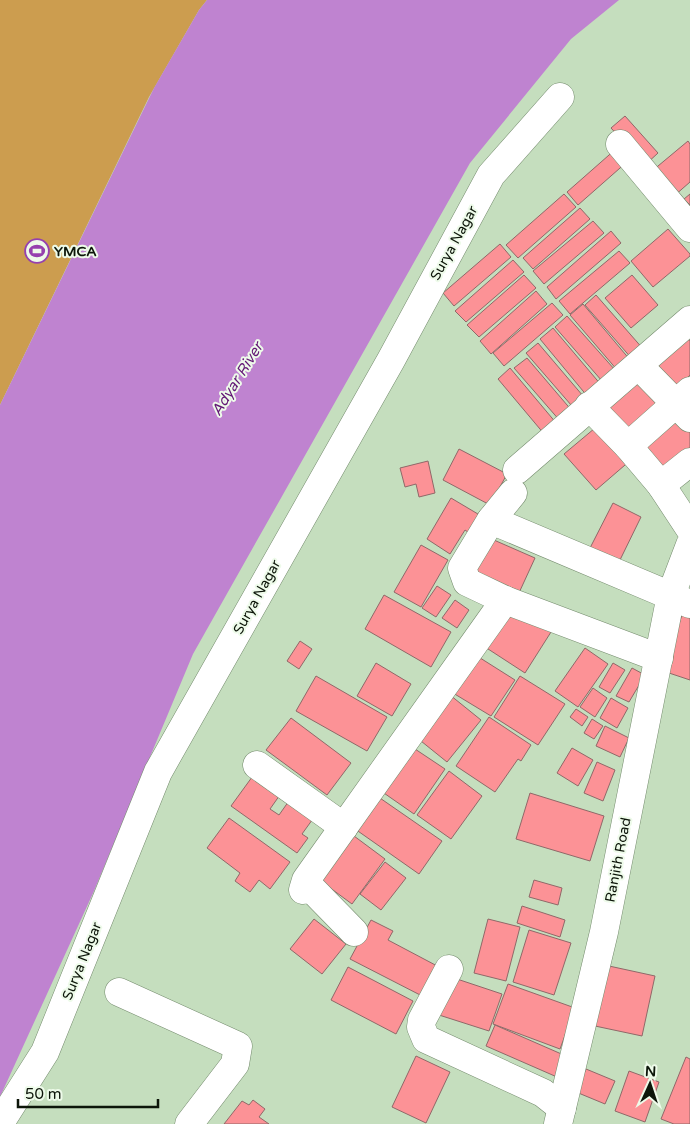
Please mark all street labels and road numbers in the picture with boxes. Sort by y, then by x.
street label: Surya Nagar [427,202,482,283]
street label: Surya Nagar [230,556,285,637]
street label: Ranjith Road [601,816,635,904]
street label: Surya Nagar [59,919,106,1002]

